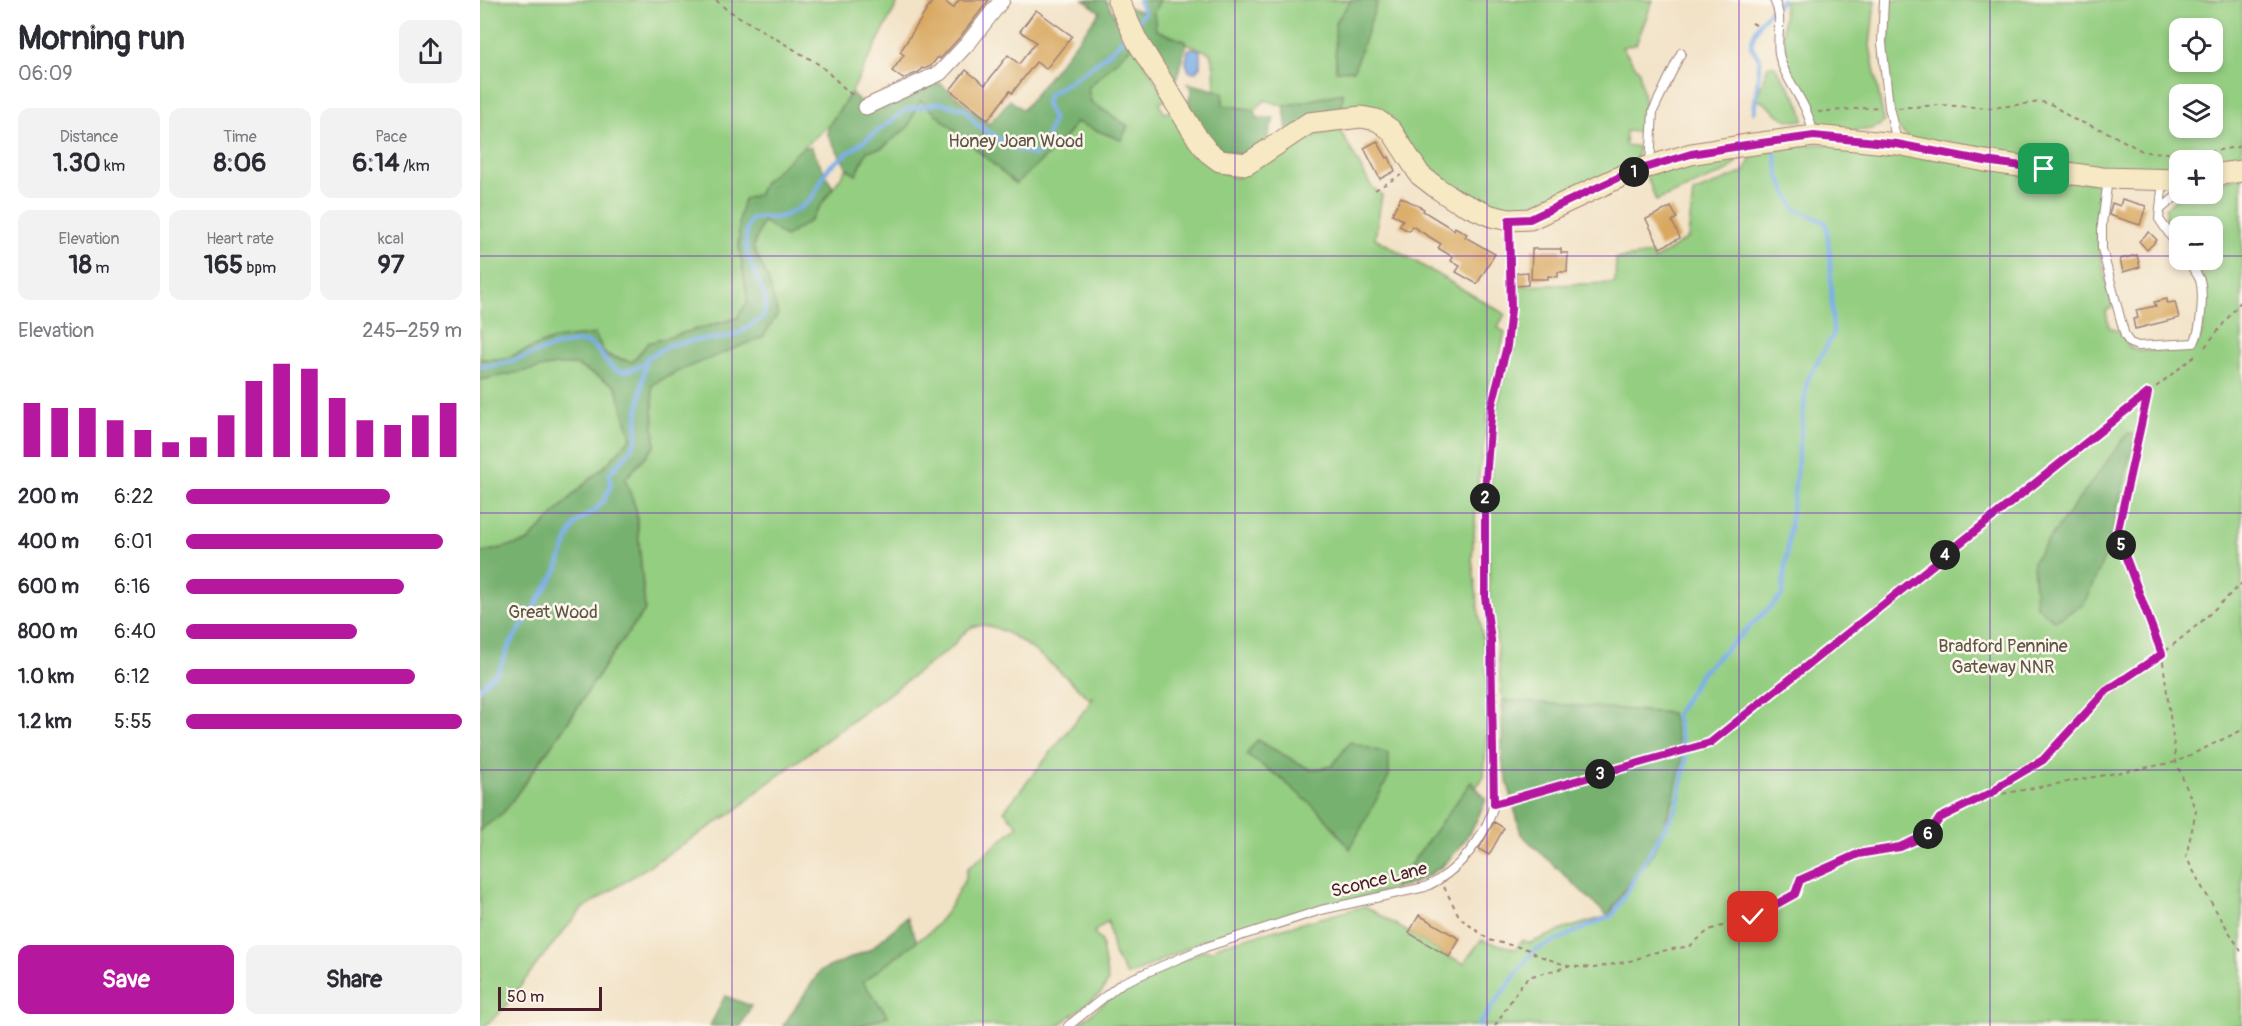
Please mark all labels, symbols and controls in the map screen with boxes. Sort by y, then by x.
text: Morning run [18,18,185,59]
map controls [2169,18,2223,270]
button: locate [2169,18,2223,72]
button: share [399,20,462,83]
text: 06:09 [18,61,73,86]
button: layers [2169,84,2223,138]
text: Distance [60,127,118,147]
text: Time [223,127,257,147]
text: Pace [375,127,407,147]
park label: Honey Joan Wood [948,130,1084,153]
pin [2018,143,2069,194]
text: 1.30 [53,147,101,179]
text: 8:06 [214,147,266,179]
text: 6:14 [352,147,400,179]
button: + [2169,150,2223,204]
icon: arrive [2027,152,2060,185]
text: km [101,156,125,176]
text: /km [400,156,430,176]
pin: 1 [1619,157,1649,187]
text: 1 [1631,162,1637,182]
button: − [2169,216,2223,270]
text: Elevation [59,229,119,249]
text: Heart rate [206,229,274,249]
text: kcal [378,229,404,249]
text: 18 [69,249,92,281]
text: 165 [204,249,243,281]
text: 97 [377,249,405,281]
text: m [92,258,109,278]
text: bpm [243,258,276,278]
text: Elevation [18,318,94,343]
text: 245–259 m [362,318,462,343]
pin: 2 [1470,483,1500,513]
text: 200 m [18,484,79,509]
text: 6:22 [114,484,153,509]
text: 2 [1481,488,1489,508]
text: 400 m [18,529,79,554]
text: 6:01 [114,529,152,554]
pin: 5 [2106,530,2136,560]
text: 5 [2117,535,2125,555]
pin: 4 [1930,540,1960,570]
text: 4 [1940,545,1950,565]
text: 600 m [18,574,79,599]
text: 6:16 [114,574,150,599]
park label: Great Wood [508,601,598,624]
text: 800 m [18,619,78,644]
text: 6:40 [114,619,156,644]
park label: Bradford Pennine Gateway NNR [1938,635,2068,679]
text: 1.0 km [18,664,74,689]
text: 6:12 [114,664,150,689]
text: 1.2 km [18,709,72,734]
text: 5:55 [114,709,152,734]
pin: 3 [1585,759,1615,789]
text: 3 [1596,764,1604,784]
pin: 6 [1913,819,1943,849]
text: 6 [1923,824,1933,844]
street label: Sconce Lane [1329,857,1430,903]
pin [1727,891,1778,942]
icon: check [1736,900,1769,933]
button: Save [18,945,234,1014]
button: Share [246,945,462,1014]
scale bar [498,984,602,1012]
text: 50 m [507,987,544,1007]

